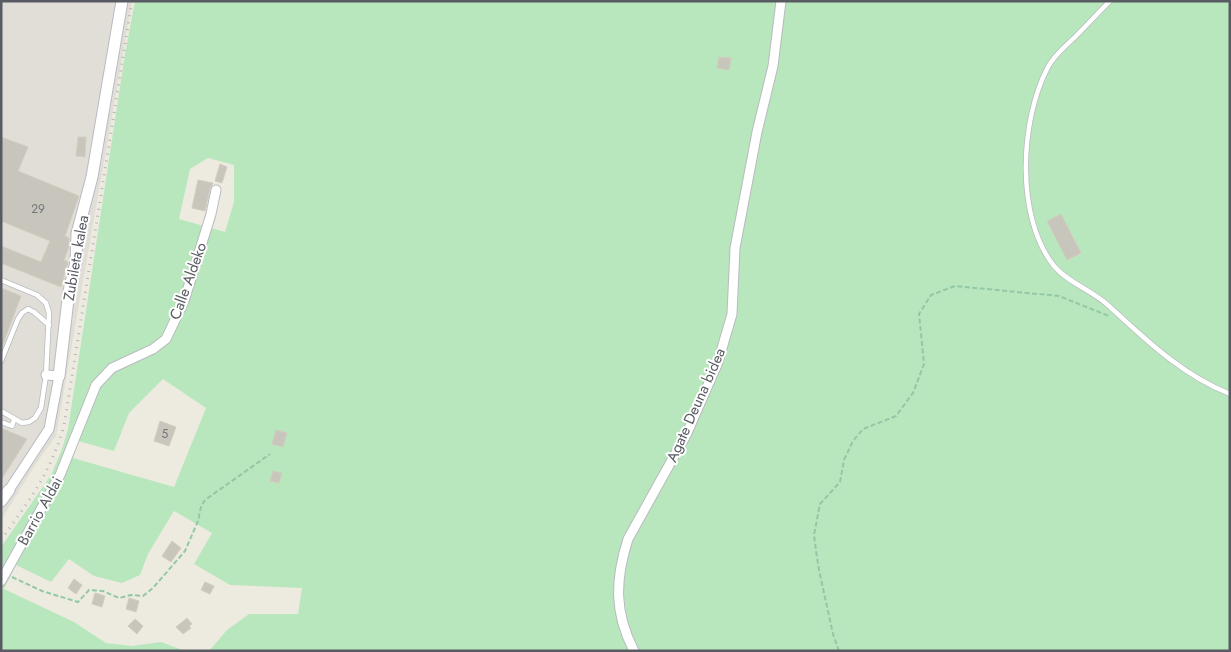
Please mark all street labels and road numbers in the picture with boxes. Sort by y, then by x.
street label: Zubileta kalea [58,213,94,303]
street label: Calle Aldeko [164,239,212,323]
street label: Agate Deuna bidea [661,344,731,466]
street label: Barrio Aldai [12,473,68,549]

